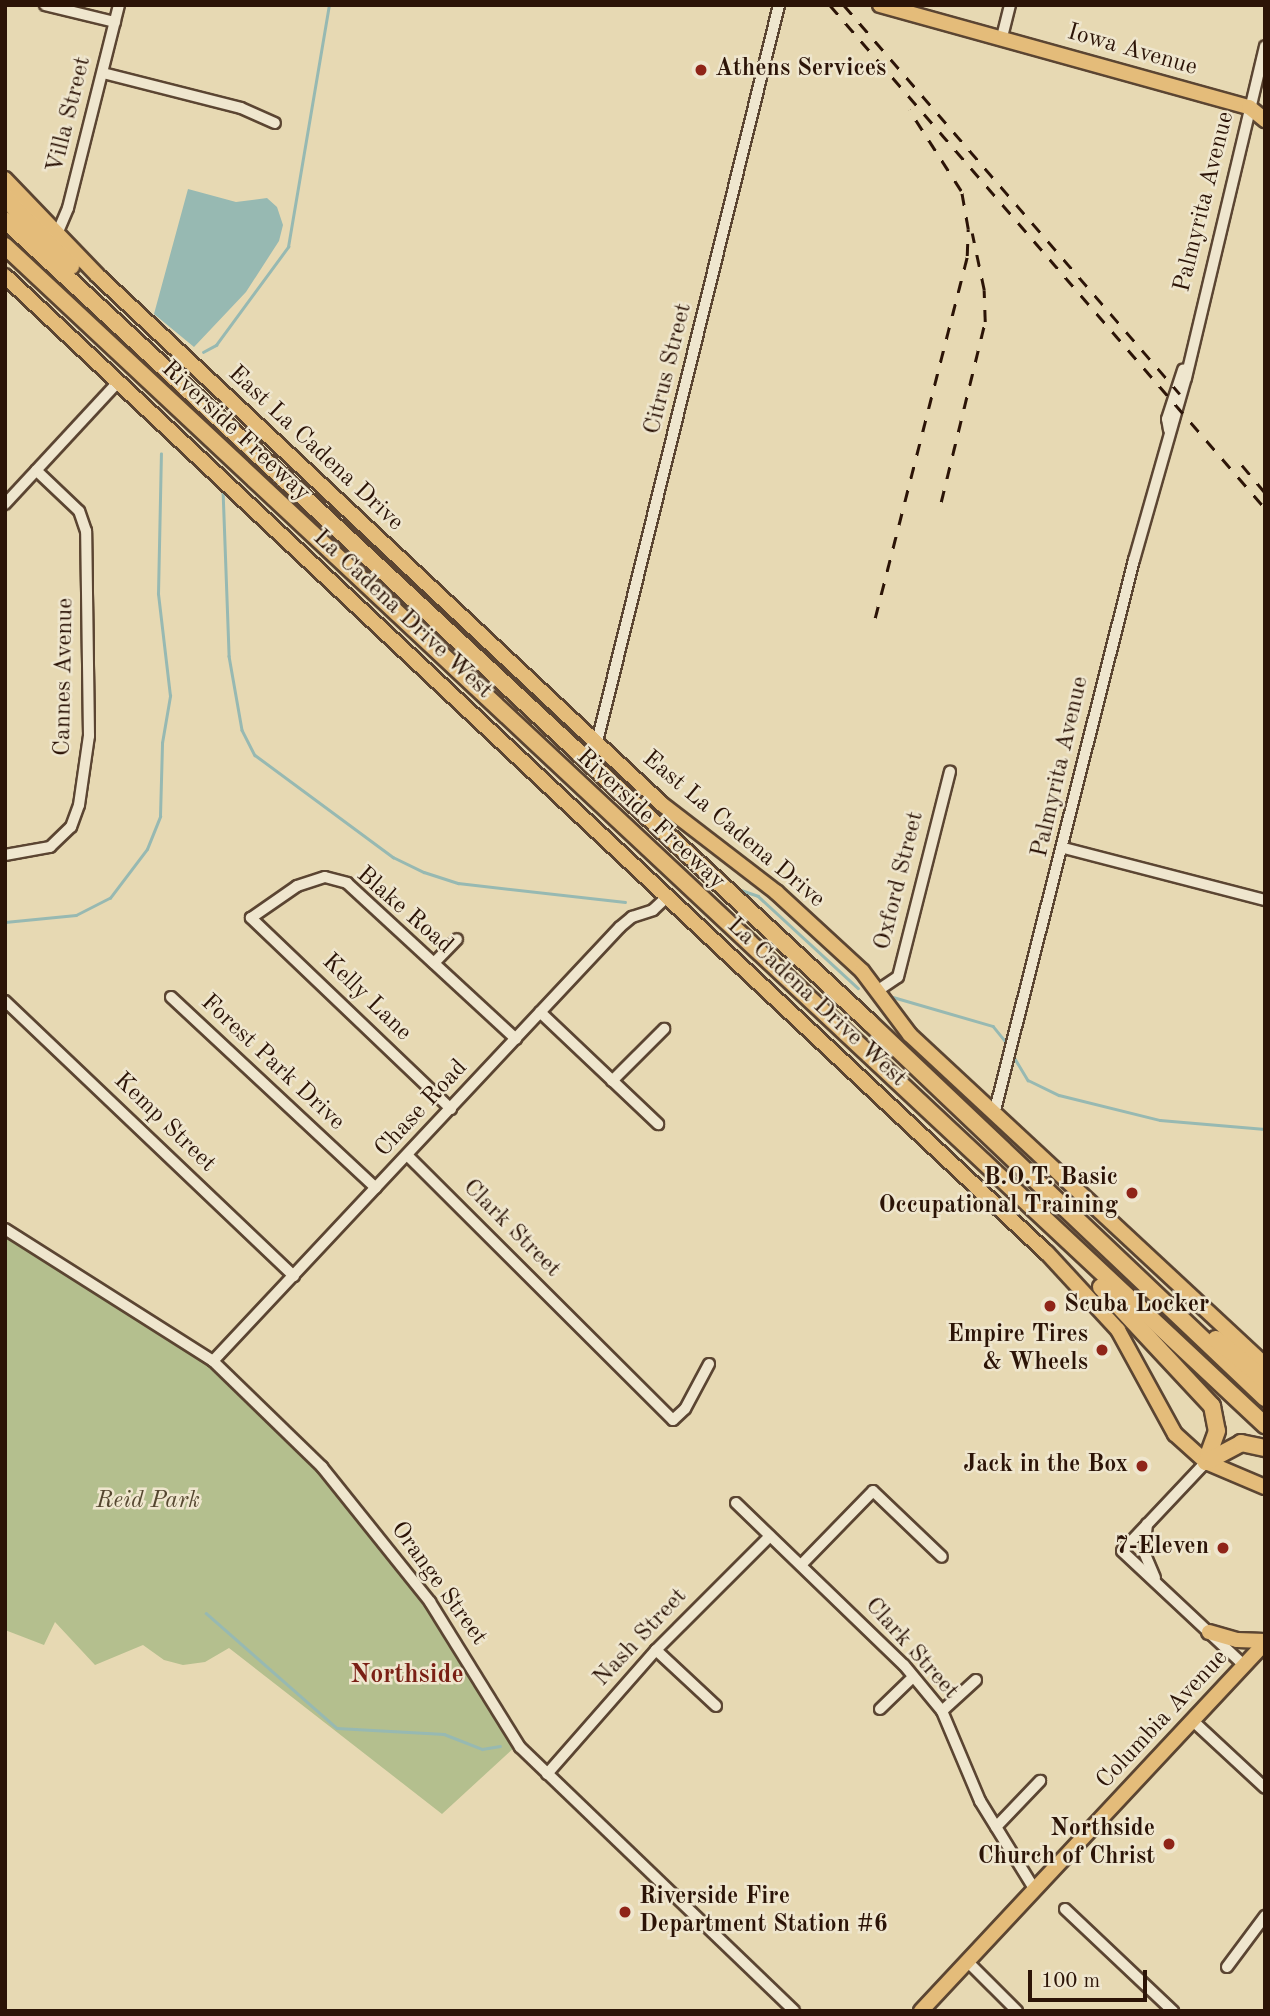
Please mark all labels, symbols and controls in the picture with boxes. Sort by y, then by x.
street label: Iowa Avenue [1064,19,1200,83]
street label: Villa Street [42,54,98,176]
place label: Athens Services [715,56,886,84]
marker: Athens Services [693,62,709,78]
street label: Palmyrita Avenue [1169,109,1241,295]
street label: Citrus Street [639,300,699,438]
street label: Riverside Freeway [154,355,316,509]
street label: East La Cadena Drive [221,360,409,538]
street label: La Cadena Drive West [306,524,498,706]
street label: Cannes Avenue [49,598,81,756]
street label: Palmyrita Avenue [1026,674,1096,860]
street label: Riverside Freeway [569,743,731,897]
street label: East La Cadena Drive [636,745,830,915]
street label: Oxford Street [869,809,931,953]
street label: Blake Road [350,861,458,961]
street label: La Cadena Drive West [720,912,912,1094]
street label: Kelly Lane [315,948,417,1048]
street label: Forest Park Drive [194,989,350,1137]
street label: Chase Road [370,1054,474,1164]
street label: Kemp Street [107,1067,221,1179]
place label: B.O.T. Basic Occupational Training [878,1165,1118,1221]
street label: Clark Street [456,1174,566,1284]
marker: B.O.T. Basic Occupational Training [1124,1185,1140,1201]
place label: Scuba Locker [1064,1292,1209,1320]
marker: Scuba Locker [1042,1298,1058,1314]
place label: Empire Tires & Wheels [947,1322,1088,1378]
marker: Empire Tires & Wheels [1094,1342,1110,1358]
place label: Jack in the Box [963,1452,1128,1480]
marker: Jack in the Box [1134,1458,1150,1474]
park label: Reid Park [96,1488,200,1516]
street label: Orange Street [384,1517,492,1651]
place label: 7-Eleven [1115,1534,1209,1562]
marker: 7-Eleven [1215,1540,1231,1556]
street label: Nash Street [588,1583,694,1693]
street label: Clark Street [858,1592,964,1706]
street label: Columbia Avenue [1091,1644,1235,1796]
district label: Northside [350,1660,464,1692]
place label: Northside Church of Christ [978,1816,1155,1872]
marker: Northside Church of Christ [1161,1836,1177,1852]
place label: Riverside Fire Department Station #6 [639,1884,888,1940]
marker: Riverside Fire Department Station #6 [617,1904,633,1920]
scale bar [1032,1956,1151,2000]
text: 100 m [1041,1971,1100,1992]

